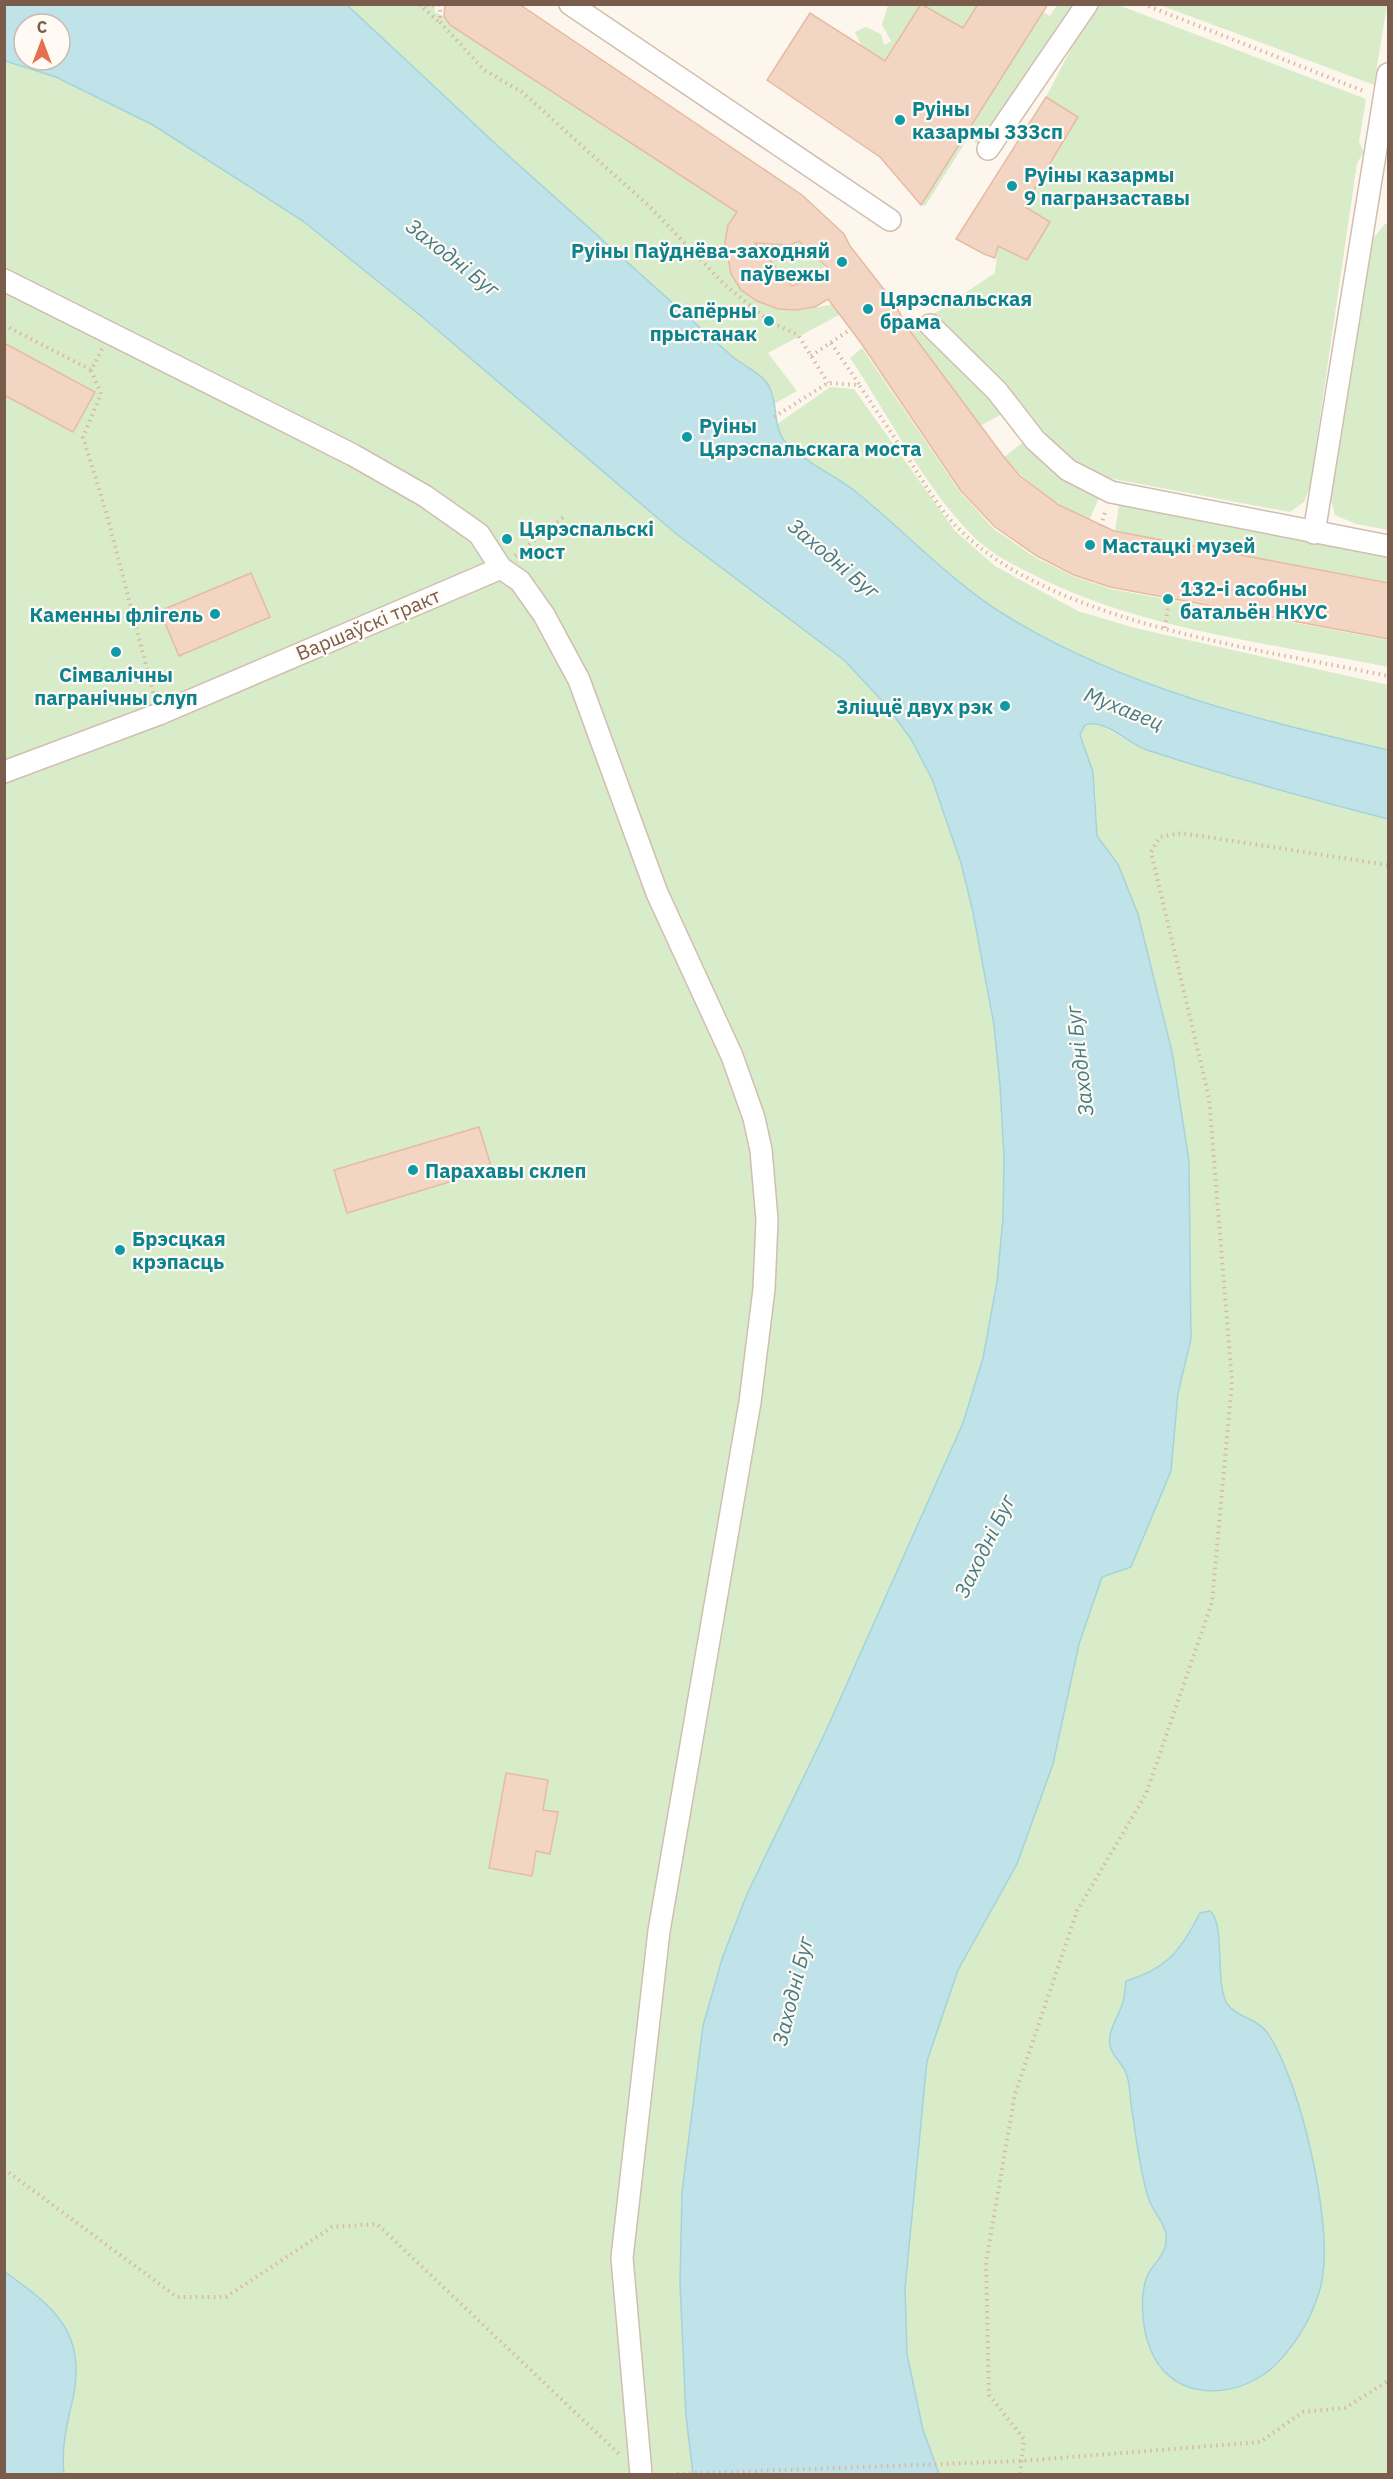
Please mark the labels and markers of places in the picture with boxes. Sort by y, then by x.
place label: Руіны казармы 333сп [912,95,1063,145]
marker: Руіны казармы 333сп [893,113,907,127]
place label: Руіны казармы 9 пагранзаставы [1024,161,1190,211]
marker: Руіны казармы 9 пагранзаставы [1005,179,1019,193]
place label: Руіны Паўднёва-заходняй паўвежы [571,237,830,287]
marker: Руіны Паўднёва-заходняй паўвежы [835,255,849,269]
place label: Цярэспальская брама [880,285,1032,335]
place label: Сапёрны прыстанак [650,297,757,347]
marker: Цярэспальская брама [861,302,875,316]
marker: Сапёрны прыстанак [762,314,776,328]
place label: Руіны Цярэспальскага моста [699,412,922,462]
marker: Руіны Цярэспальскага моста [680,430,694,444]
place label: Цярэспальскі мост [519,515,654,565]
marker: Цярэспальскі мост [500,532,514,546]
place label: Мастацкі музей [1102,532,1256,559]
marker: Мастацкі музей [1083,538,1097,552]
place label: 132-і асобны батальён НКУС [1180,575,1328,625]
marker: 132-і асобны батальён НКУС [1161,592,1175,606]
place label: Каменны флігель [30,601,203,628]
marker: Каменны флігель [208,607,222,621]
marker: Сімвалічны пагранічны слуп [109,645,123,659]
place label: Сімвалічны пагранічны слуп [34,661,198,711]
place label: Зліццё двух рэк [836,693,993,720]
marker: Зліццё двух рэк [998,699,1012,713]
place label: Парахавы склеп [425,1157,587,1184]
marker: Парахавы склеп [406,1163,420,1177]
place label: Брэсцкая крэпасць [132,1225,226,1275]
marker: Брэсцкая крэпасць [113,1243,127,1257]

